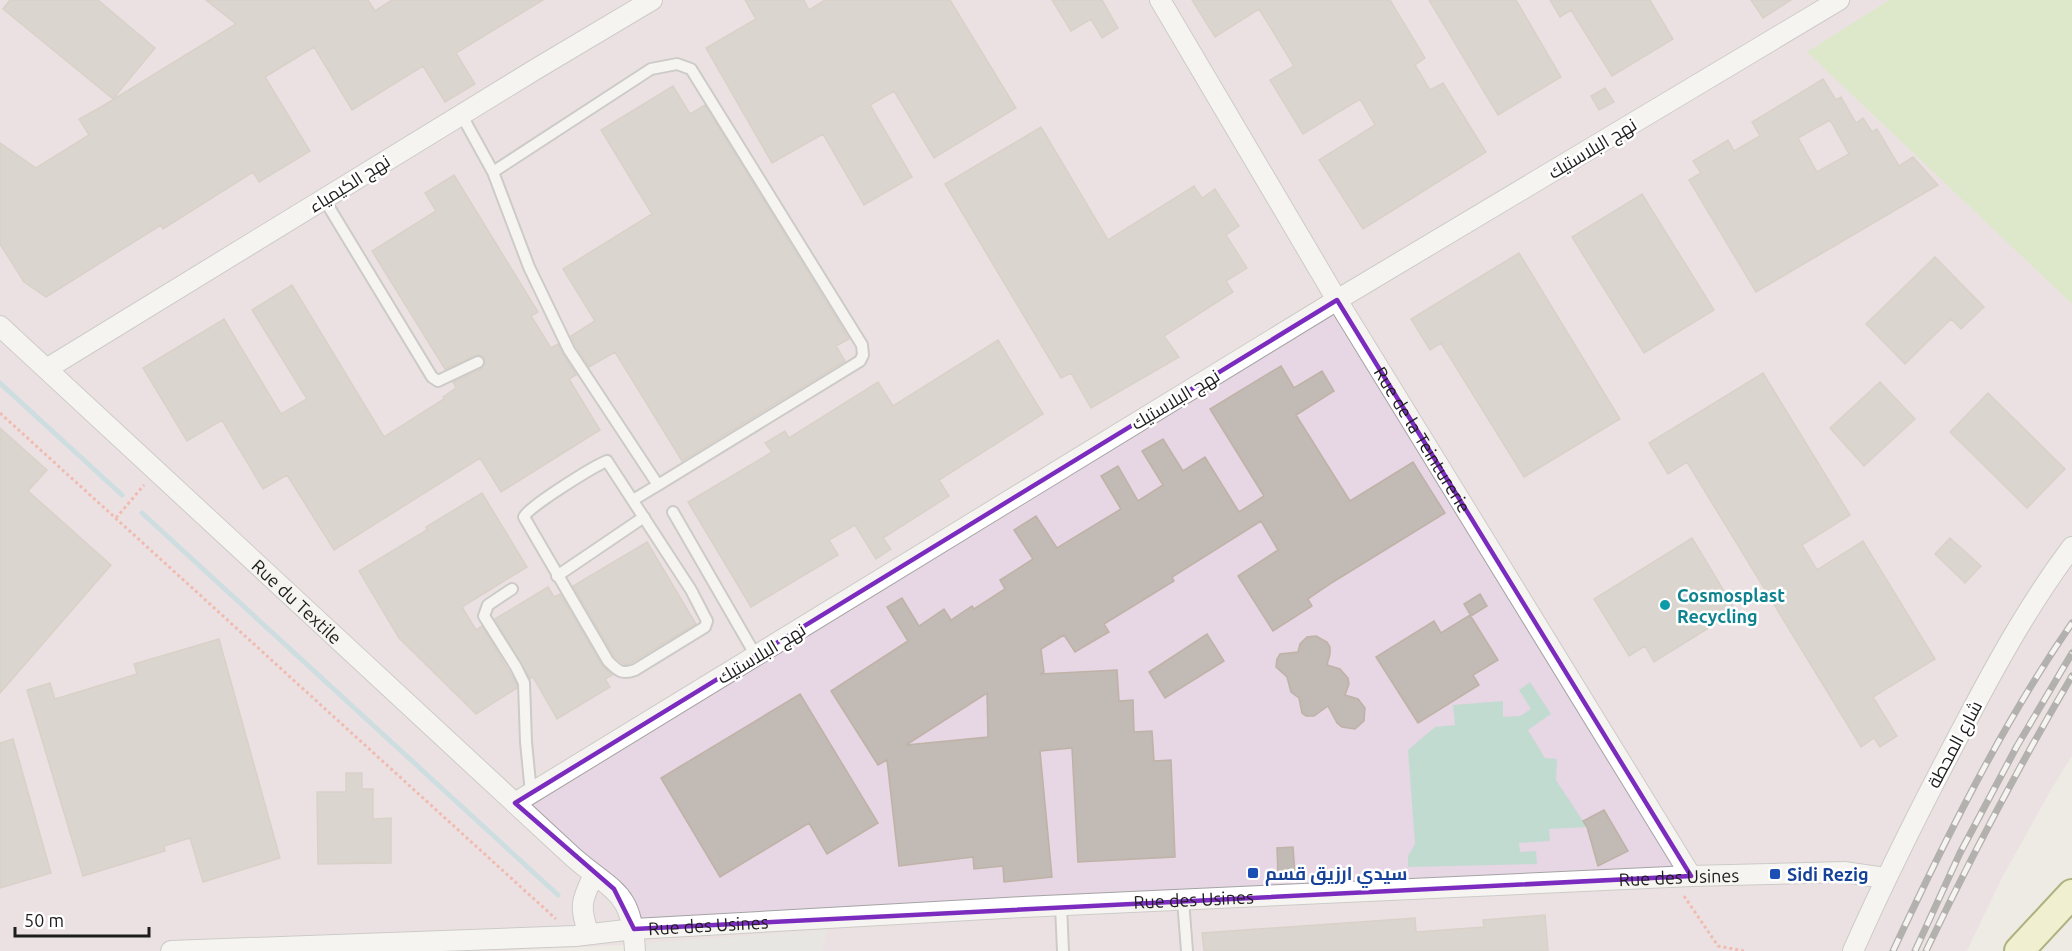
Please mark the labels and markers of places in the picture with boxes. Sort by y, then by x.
place label: Cosmosplast Recycling [1677,585,1785,626]
marker: Cosmosplast Recycling [1658,598,1672,612]
place label: سيدي ارزيق قسم [1265,863,1407,888]
place label: Sidi Rezig [1787,864,1869,884]
marker: سيدي ارزيق قسم [1246,866,1260,880]
marker: Sidi Rezig [1768,867,1782,881]

